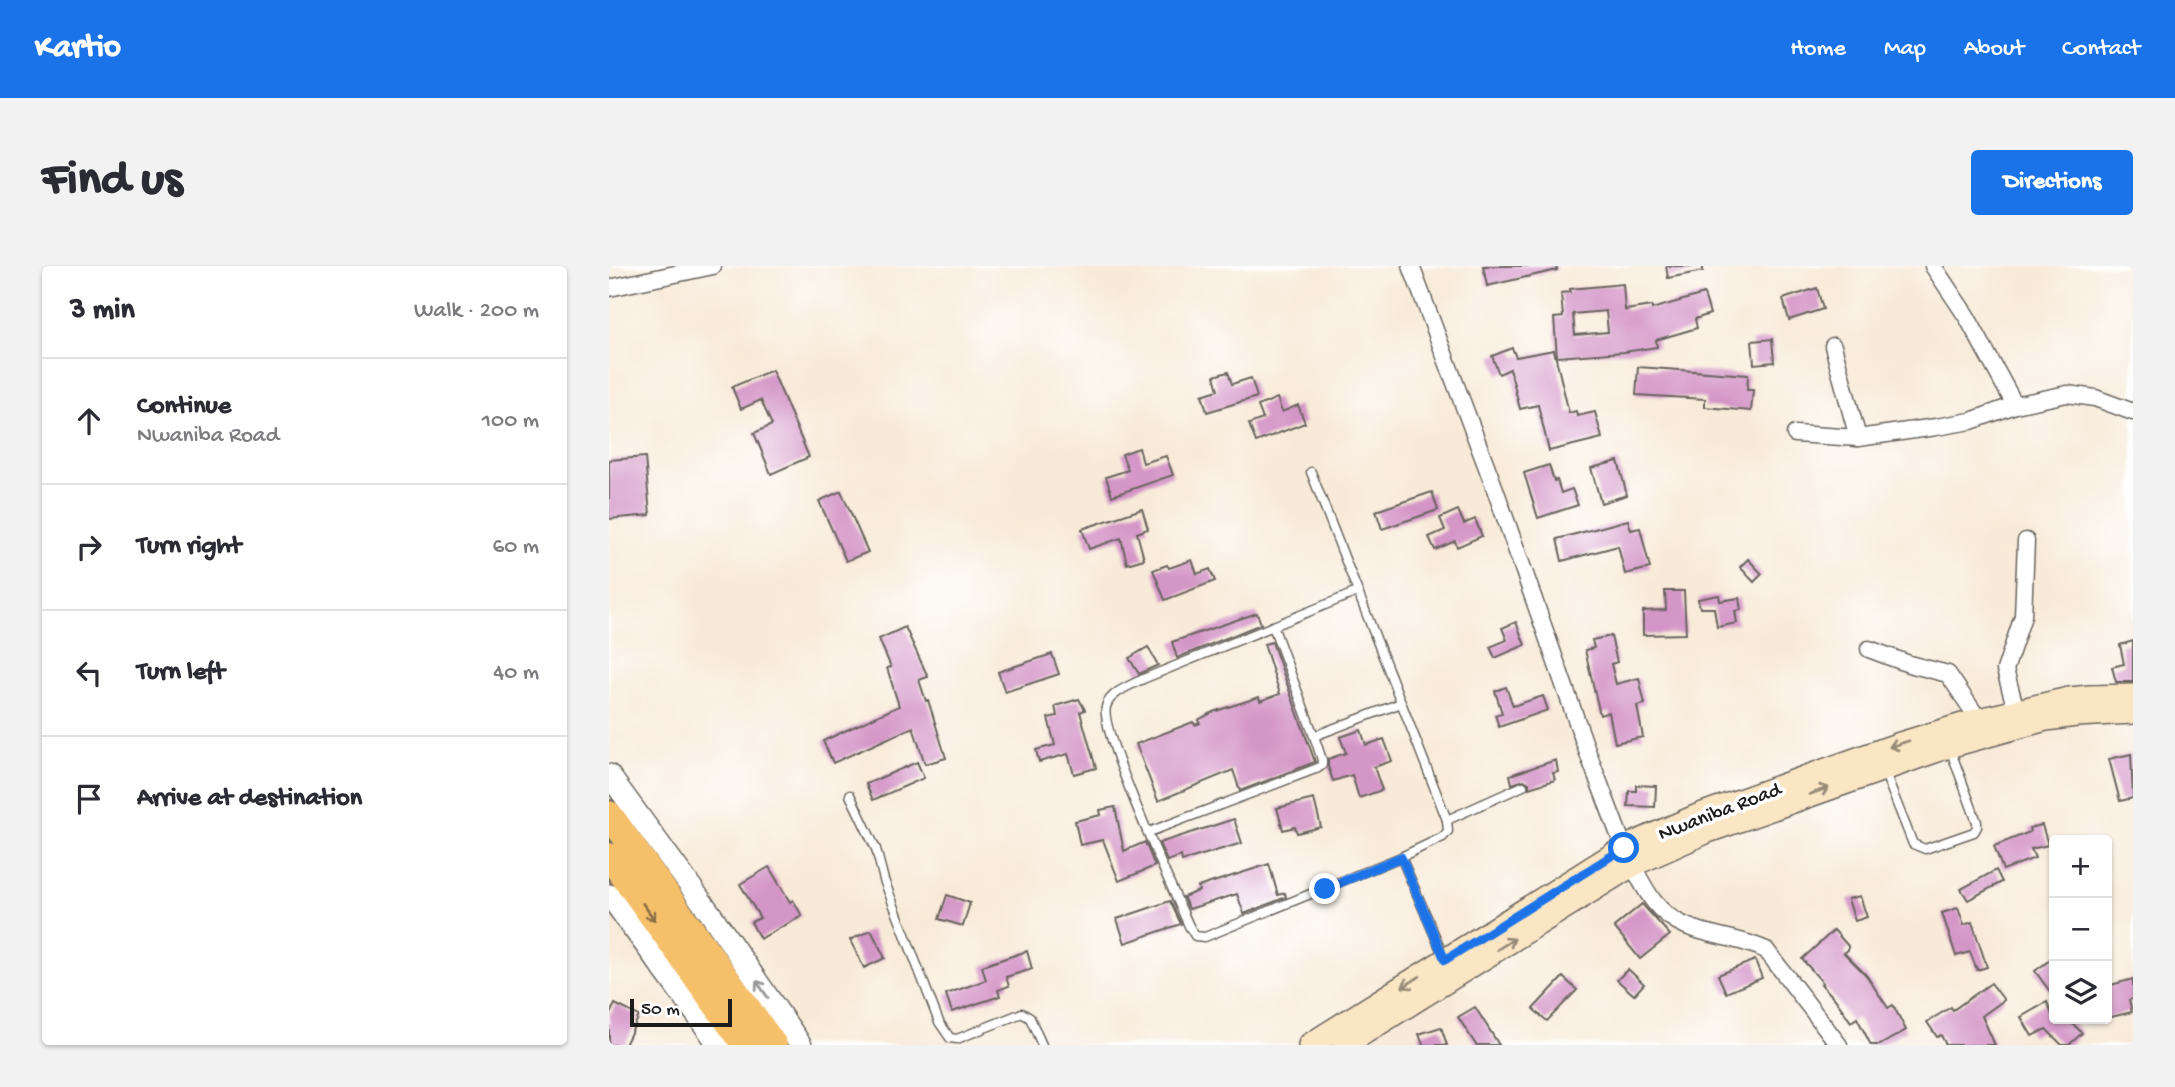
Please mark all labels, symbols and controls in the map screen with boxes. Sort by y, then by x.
text: Kartio [35,30,121,68]
text: Home [1790,35,1846,64]
text: Map [1884,35,1926,64]
text: About [1964,35,2024,64]
text: Contact [2062,35,2140,64]
button: Directions [1971,150,2133,215]
text: Find us [42,153,182,211]
text: 3 min [70,294,135,329]
text: Walk · 200 m [414,298,539,325]
text: Continue [137,392,231,423]
icon: ahead [70,402,108,440]
text: 100 m [482,408,539,435]
text: Nwaniba Road [137,423,279,450]
icon: right [70,528,108,566]
text: Turn right [137,532,241,563]
text: 60 m [493,534,539,561]
icon: left [70,654,108,692]
text: Turn left [137,658,225,689]
text: 40 m [493,660,539,687]
one-way arrow [1889,739,1911,751]
street label: Nwaniba Road [1655,778,1787,848]
icon: arrive [70,780,108,818]
text: Arrive at destination [137,784,362,815]
one-way arrow [1807,784,1829,797]
route start [1608,832,1639,863]
map controls [2049,835,2112,1024]
button: + [2049,835,2112,898]
route end [1309,873,1340,904]
button: − [2049,898,2112,961]
one-way arrow [642,902,656,921]
one-way arrow [1495,936,1515,950]
button: layers [2049,961,2112,1024]
one-way arrow [1401,975,1421,989]
one-way arrow [755,980,769,999]
scale bar [630,996,731,1028]
text: 50 m [641,999,680,1022]

